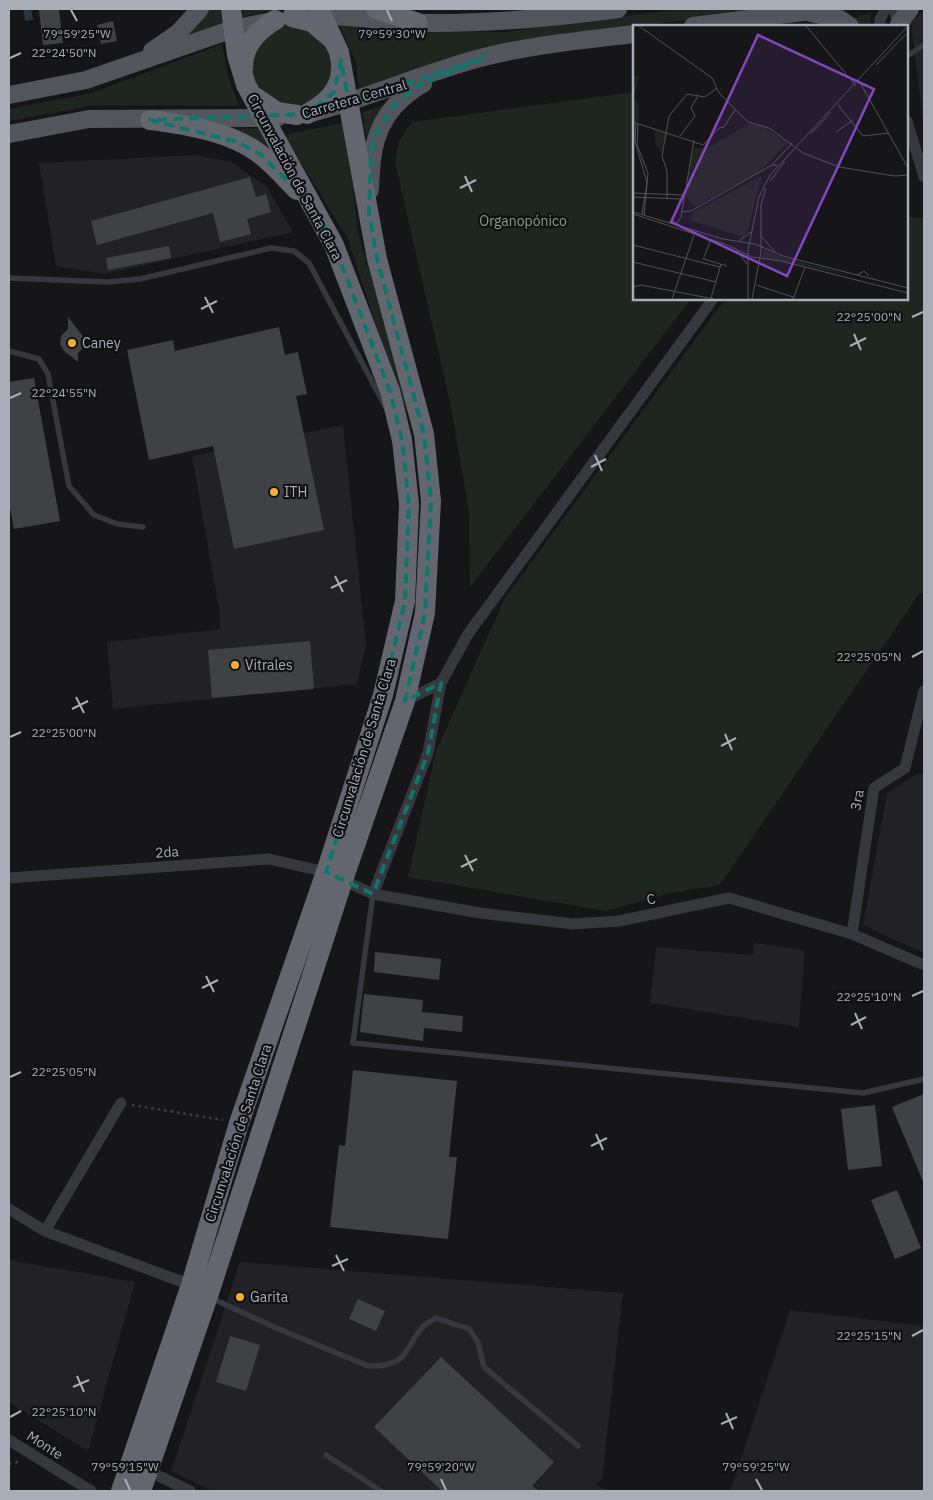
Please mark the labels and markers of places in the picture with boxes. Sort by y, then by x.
place label: Caney [82,334,121,352]
marker: Caney [66,337,78,349]
place label: ITH [284,483,307,501]
marker: ITH [268,486,280,498]
place label: Vitrales [245,656,293,674]
marker: Vitrales [229,659,241,671]
place label: Garita [250,1288,289,1306]
marker: Garita [234,1291,246,1303]

